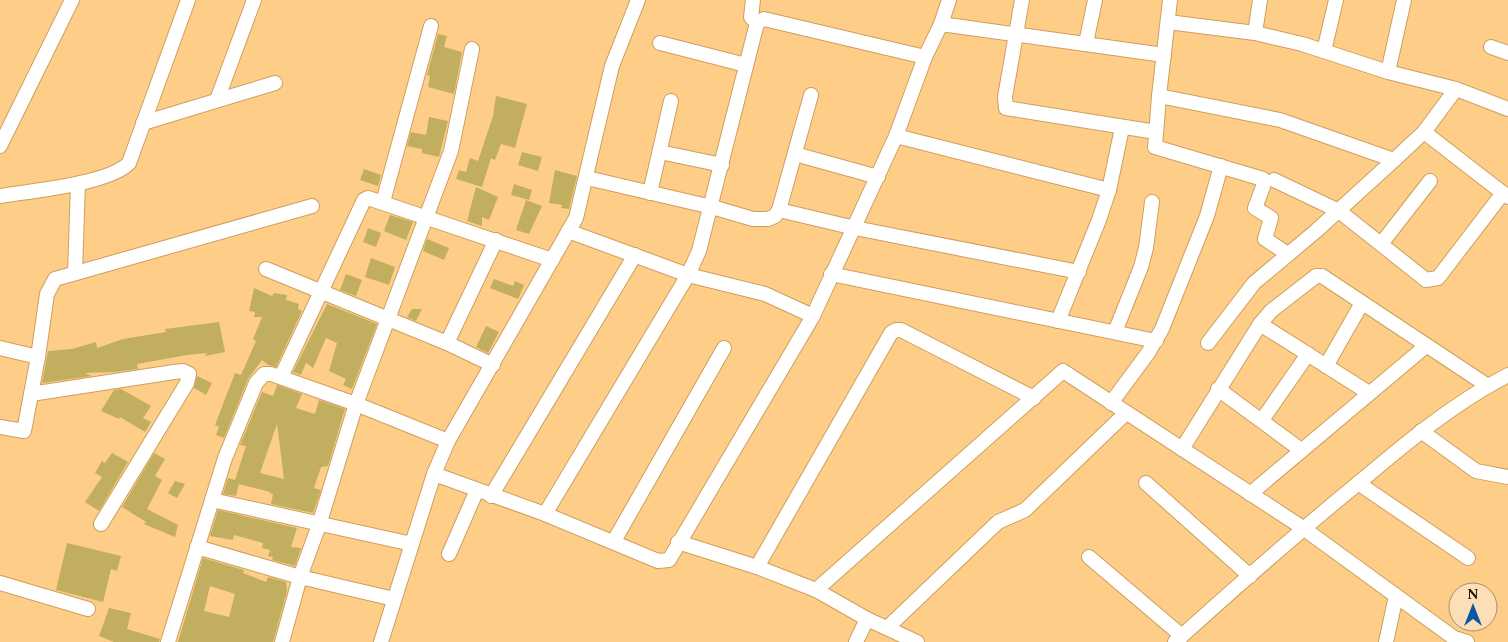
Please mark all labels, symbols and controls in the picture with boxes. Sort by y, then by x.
north arrow [1448,582,1498,632]
text: N [1467,584,1479,605]

